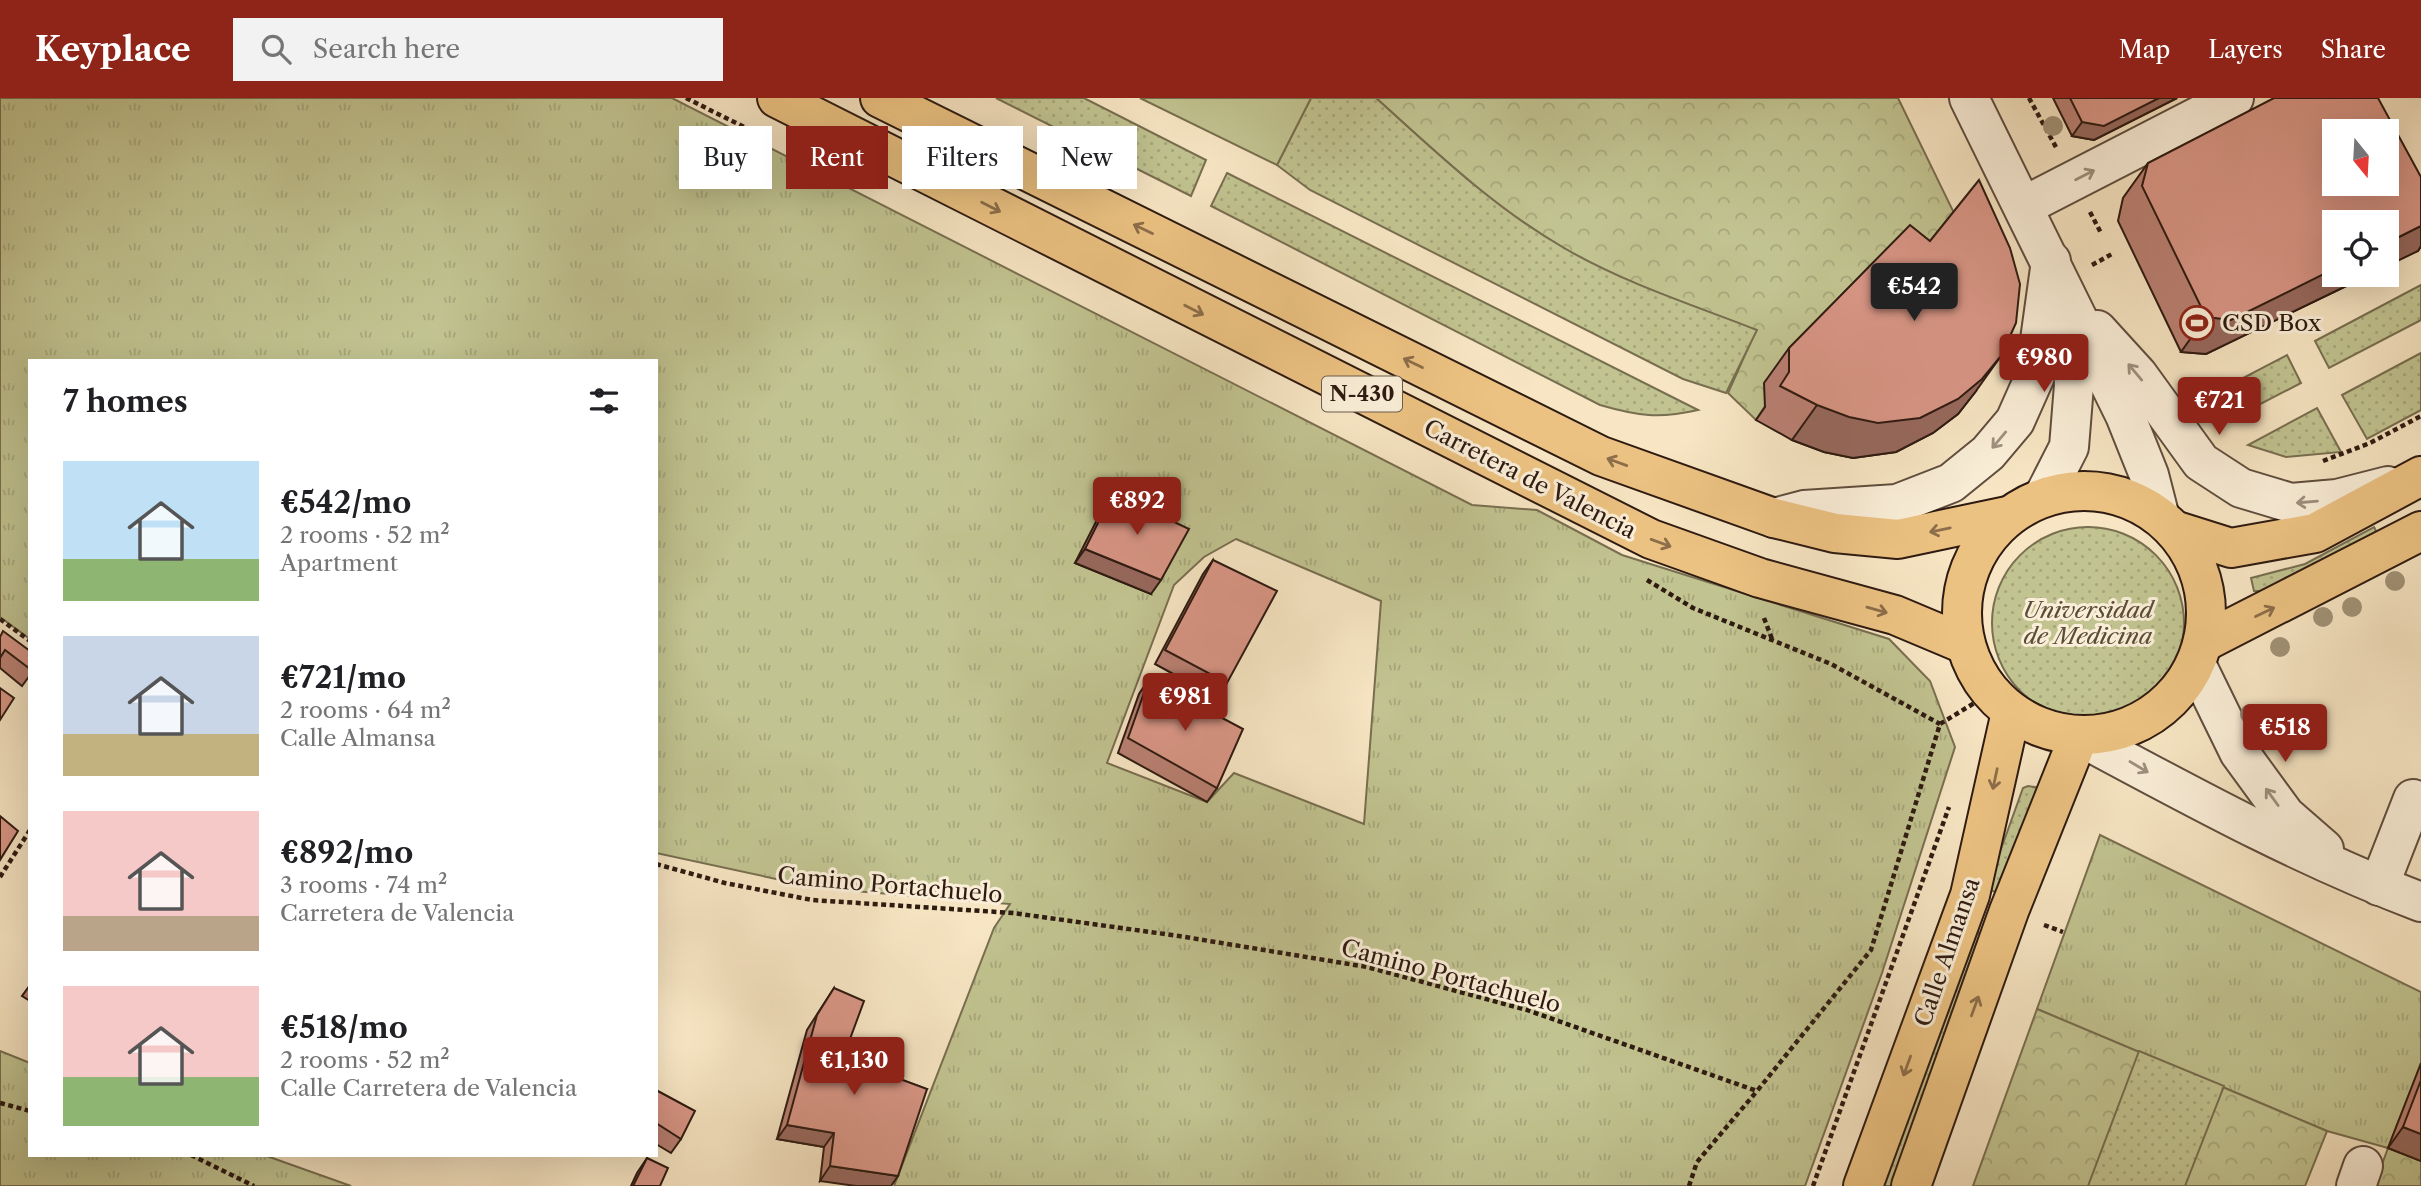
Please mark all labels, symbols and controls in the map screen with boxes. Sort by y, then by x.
search box [233,18,723,81]
text: Keyplace [35,29,191,70]
icon: search [257,30,295,68]
text: Search here [313,33,460,65]
text: Map [2119,35,2170,64]
text: Layers [2208,35,2283,64]
text: Share [2321,35,2386,64]
north arrow [2322,119,2399,196]
map controls [2322,119,2399,287]
chip: Buy [679,126,772,189]
chip: Rent [786,126,888,189]
chip: Filters [902,126,1023,189]
chip: New [1037,126,1137,189]
one-way arrow [2074,168,2095,182]
one-way arrow [980,200,1001,214]
button: locate [2322,210,2399,287]
one-way arrow [1133,221,1154,235]
pin: €542 [1873,264,1955,323]
text: €542 [1887,272,1941,300]
one-way arrow [1183,303,1204,317]
sports icon: CSD Box [2178,304,2216,342]
place label: CSD Box [2222,309,2322,337]
pin: €980 [2003,334,2085,394]
text: €980 [2015,343,2073,371]
one-way arrow [1403,355,1424,369]
one-way arrow [2127,364,2143,382]
road number: N-430 [1322,376,1402,412]
pin: €721 [2178,378,2260,437]
icon: filters [585,382,623,420]
text: 7 homes [63,383,188,420]
text: €721 [2194,386,2244,414]
street label: Carretera de Valencia [1419,413,1642,545]
one-way arrow [1991,431,2007,449]
one-way arrow [1607,455,1629,467]
pin: €892 [1096,478,1178,537]
text: €542/mo [280,484,411,521]
text: €892 [1109,486,1165,514]
icon: home [119,489,203,573]
one-way arrow [2296,496,2319,509]
text: 2 rooms · 52 m² [280,521,450,549]
one-way arrow [1929,524,1952,538]
one-way arrow [1649,537,1671,550]
text: Apartment [280,549,398,577]
park label: Universidad de Medicina [2023,596,2156,650]
one-way arrow [1866,605,1888,618]
one-way arrow [2254,605,2275,618]
text: €721/mo [280,659,406,696]
icon: home [119,664,203,748]
pin: €981 [1144,674,1226,733]
text: €981 [1159,682,1211,710]
text: 2 rooms · 64 m² [280,696,451,724]
pin: €518 [2244,704,2326,764]
text: €518 [2259,713,2311,741]
text: Calle Almansa [280,724,436,752]
one-way arrow [2129,760,2149,774]
one-way arrow [1988,767,2002,790]
one-way arrow [2265,789,2280,807]
text: €892/mo [280,834,413,871]
icon: home [119,839,203,923]
street label: Camino Portachuelo [776,861,1004,909]
text: 3 rooms · 74 m² [280,871,447,899]
street label: Calle Almansa [1908,873,1986,1030]
text: Carretera de Valencia [280,899,514,927]
street label: Camino Portachuelo [1338,933,1564,1019]
one-way arrow [1970,996,1982,1018]
text: €518/mo [280,1009,408,1046]
icon: home [119,1014,203,1098]
pin: €1,130 [797,1038,911,1097]
text: 2 rooms · 52 m² [280,1046,450,1074]
text: €1,130 [819,1046,889,1074]
one-way arrow [1900,1054,1912,1076]
text: Calle Carretera de Valencia [280,1074,577,1102]

